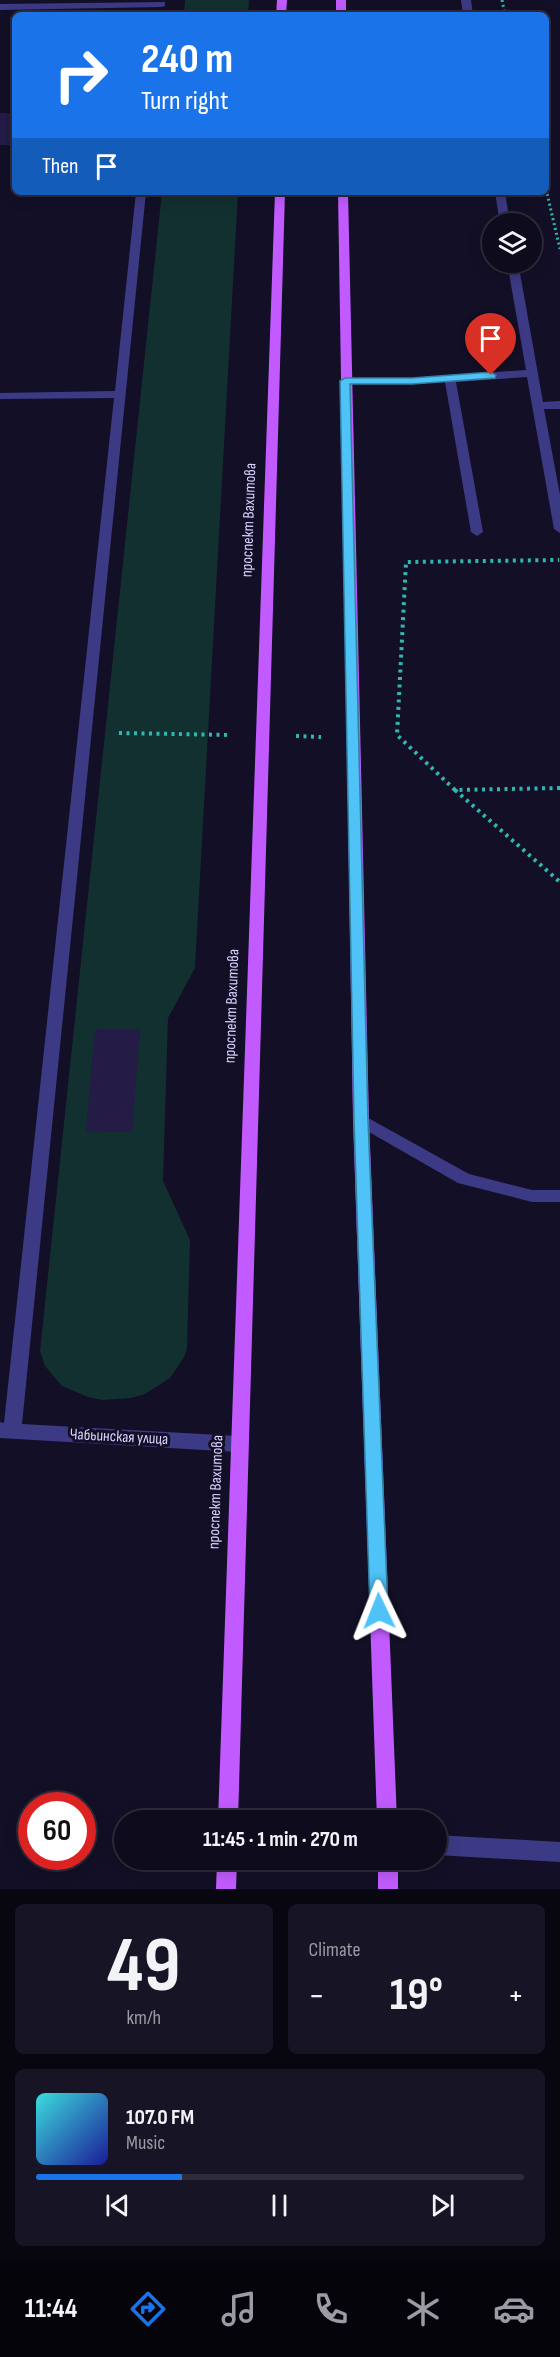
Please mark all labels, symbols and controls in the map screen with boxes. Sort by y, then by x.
text: 240 m [141,34,233,85]
icon: right [42,36,120,114]
text: Turn right [141,85,228,117]
icon: arrive [90,150,123,183]
text: Then [42,153,78,180]
map controls [482,213,542,273]
button: layers [482,213,542,273]
pin [465,313,516,375]
icon: arrive [474,322,507,355]
street label: проспект Вахитова [238,463,260,577]
street label: проспект Вахитова [221,949,243,1063]
street label: Чабьинская улица [69,1425,169,1449]
street label: проспект Вахитова [205,1435,227,1549]
position arrow [347,1579,411,1643]
speed limit sign: 60 [18,1792,96,1870]
text: 11:45 · 1 min · 270 m [203,1826,358,1853]
text: 49 [107,1920,180,2013]
text: Climate [309,1938,361,1962]
text: 19° [390,1968,443,2023]
text: − [309,1976,325,2016]
text: + [508,1976,524,2016]
text: km/h [126,2006,161,2030]
text: 107.0 FM [126,2104,194,2131]
text: Music [126,2131,165,2155]
icon: previous [101,2189,134,2222]
icon: pause [263,2189,296,2222]
icon: next [426,2189,459,2222]
icon: directions [127,2288,169,2330]
icon: music [218,2288,260,2330]
icon: phone [310,2288,352,2330]
icon: climate [402,2288,444,2330]
icon: car [493,2288,535,2330]
text: 11:44 [25,2293,77,2325]

